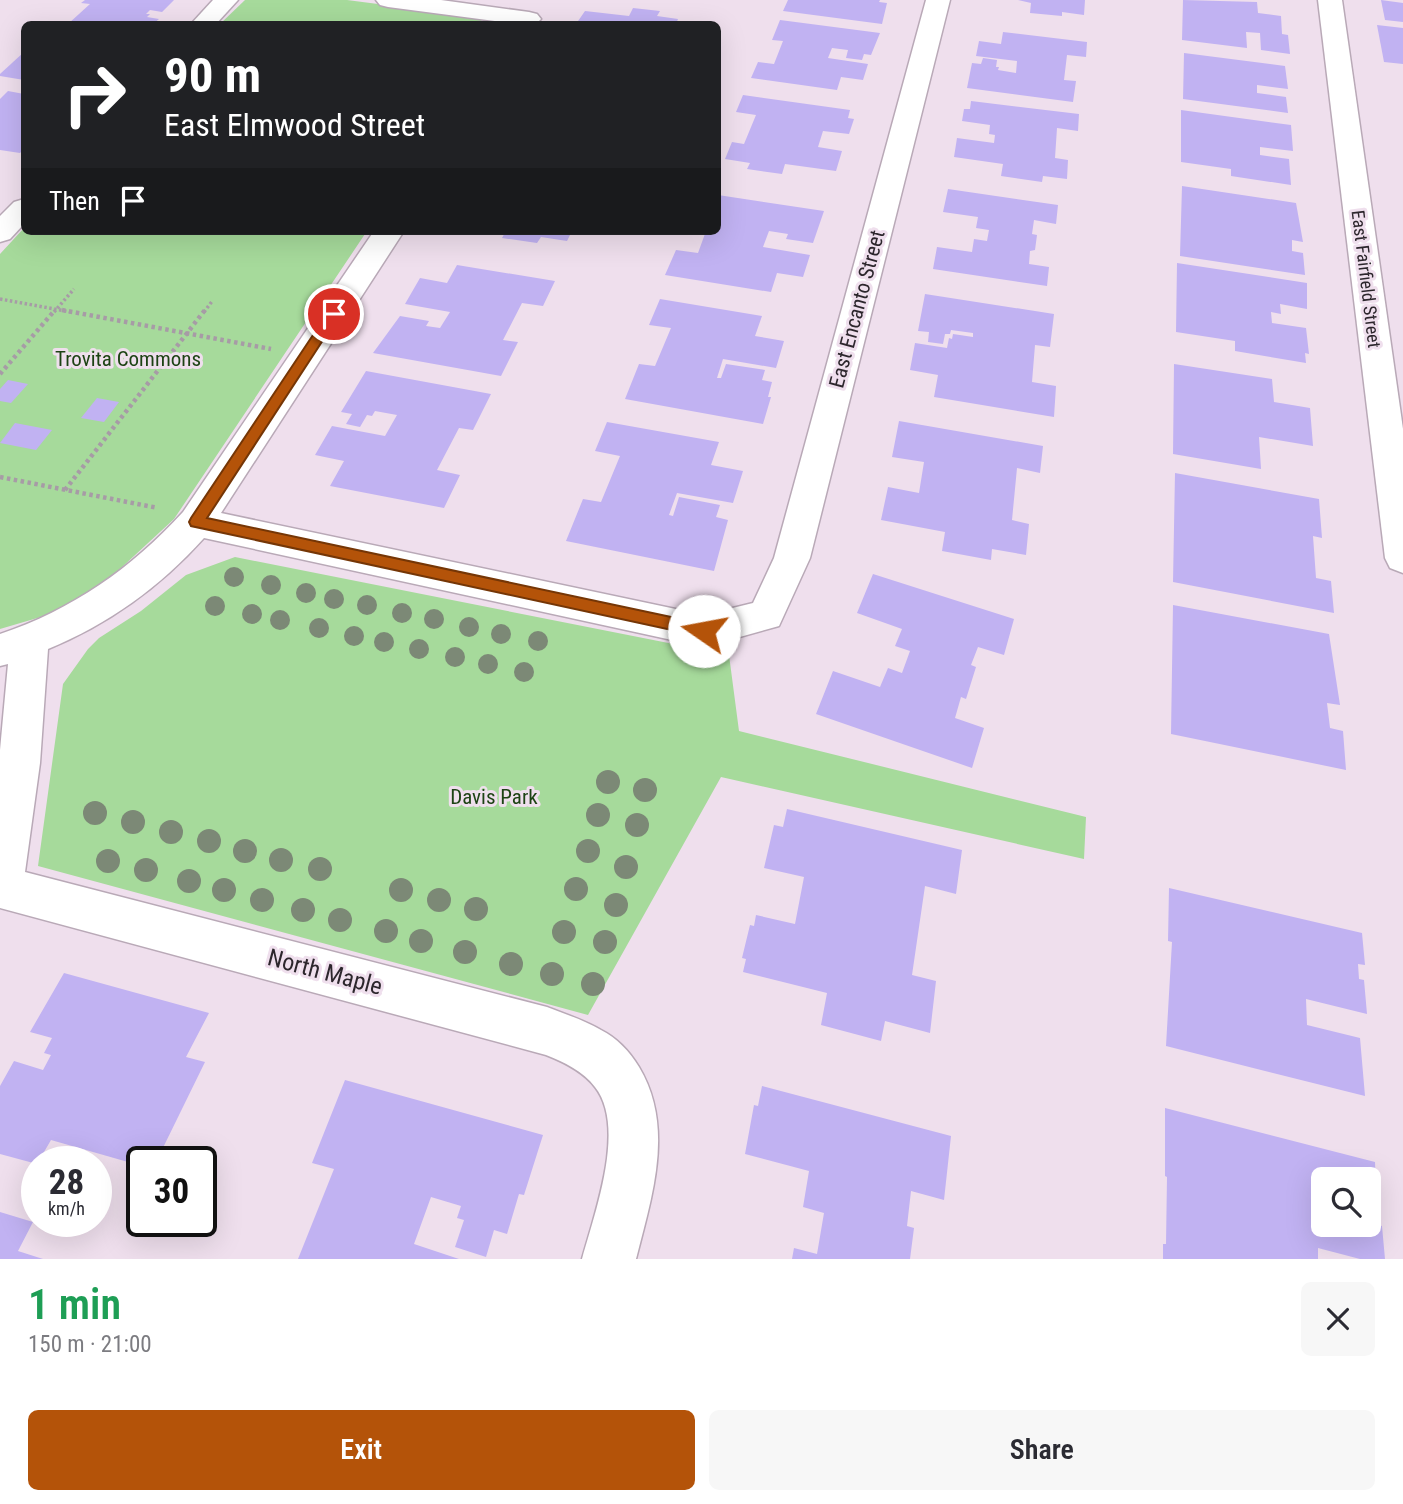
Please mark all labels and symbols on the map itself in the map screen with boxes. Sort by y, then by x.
street label: East Fairfield Street [1348,209,1385,349]
street label: East Encanto Street [824,228,890,390]
pin [304,284,364,344]
park label: Trovita Commons [55,347,201,371]
position arrow [667,594,741,668]
park label: Davis Park [450,785,538,809]
street label: North Maple [265,943,385,1001]
speed limit sign: 30 [126,1146,217,1237]

